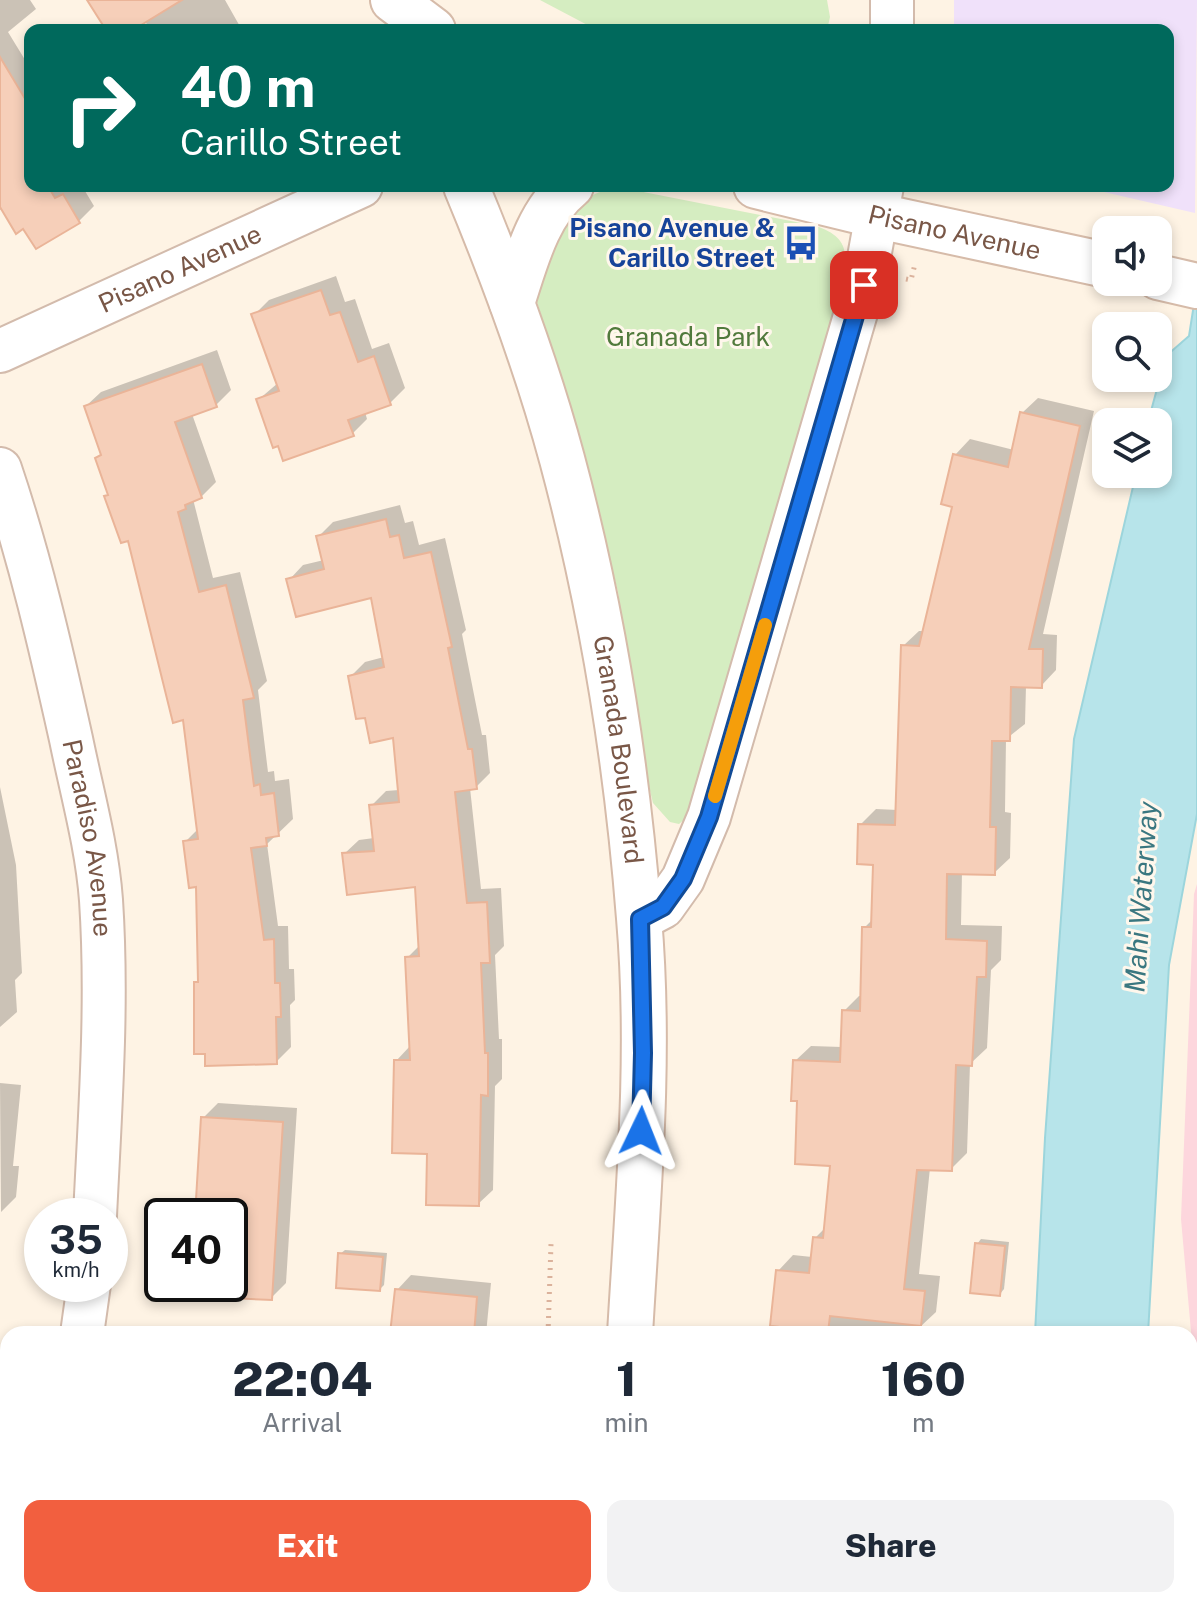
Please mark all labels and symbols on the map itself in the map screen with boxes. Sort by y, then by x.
street label: Pisano Avenue [865,198,1044,266]
place label: Pisano Avenue & Carillo Street [569,212,775,273]
street label: Pisano Avenue [93,218,266,319]
bus stop icon: Pisano Avenue & Carillo Street [782,224,820,262]
pin [830,251,898,319]
park label: Granada Park [606,321,770,352]
street label: Granada Boulevard [587,633,650,865]
street label: Paradiso Avenue [56,736,119,937]
water label: Mahi Waterway [1117,800,1164,994]
position arrow [599,1089,683,1173]
speed limit sign: 40 [144,1198,248,1302]

